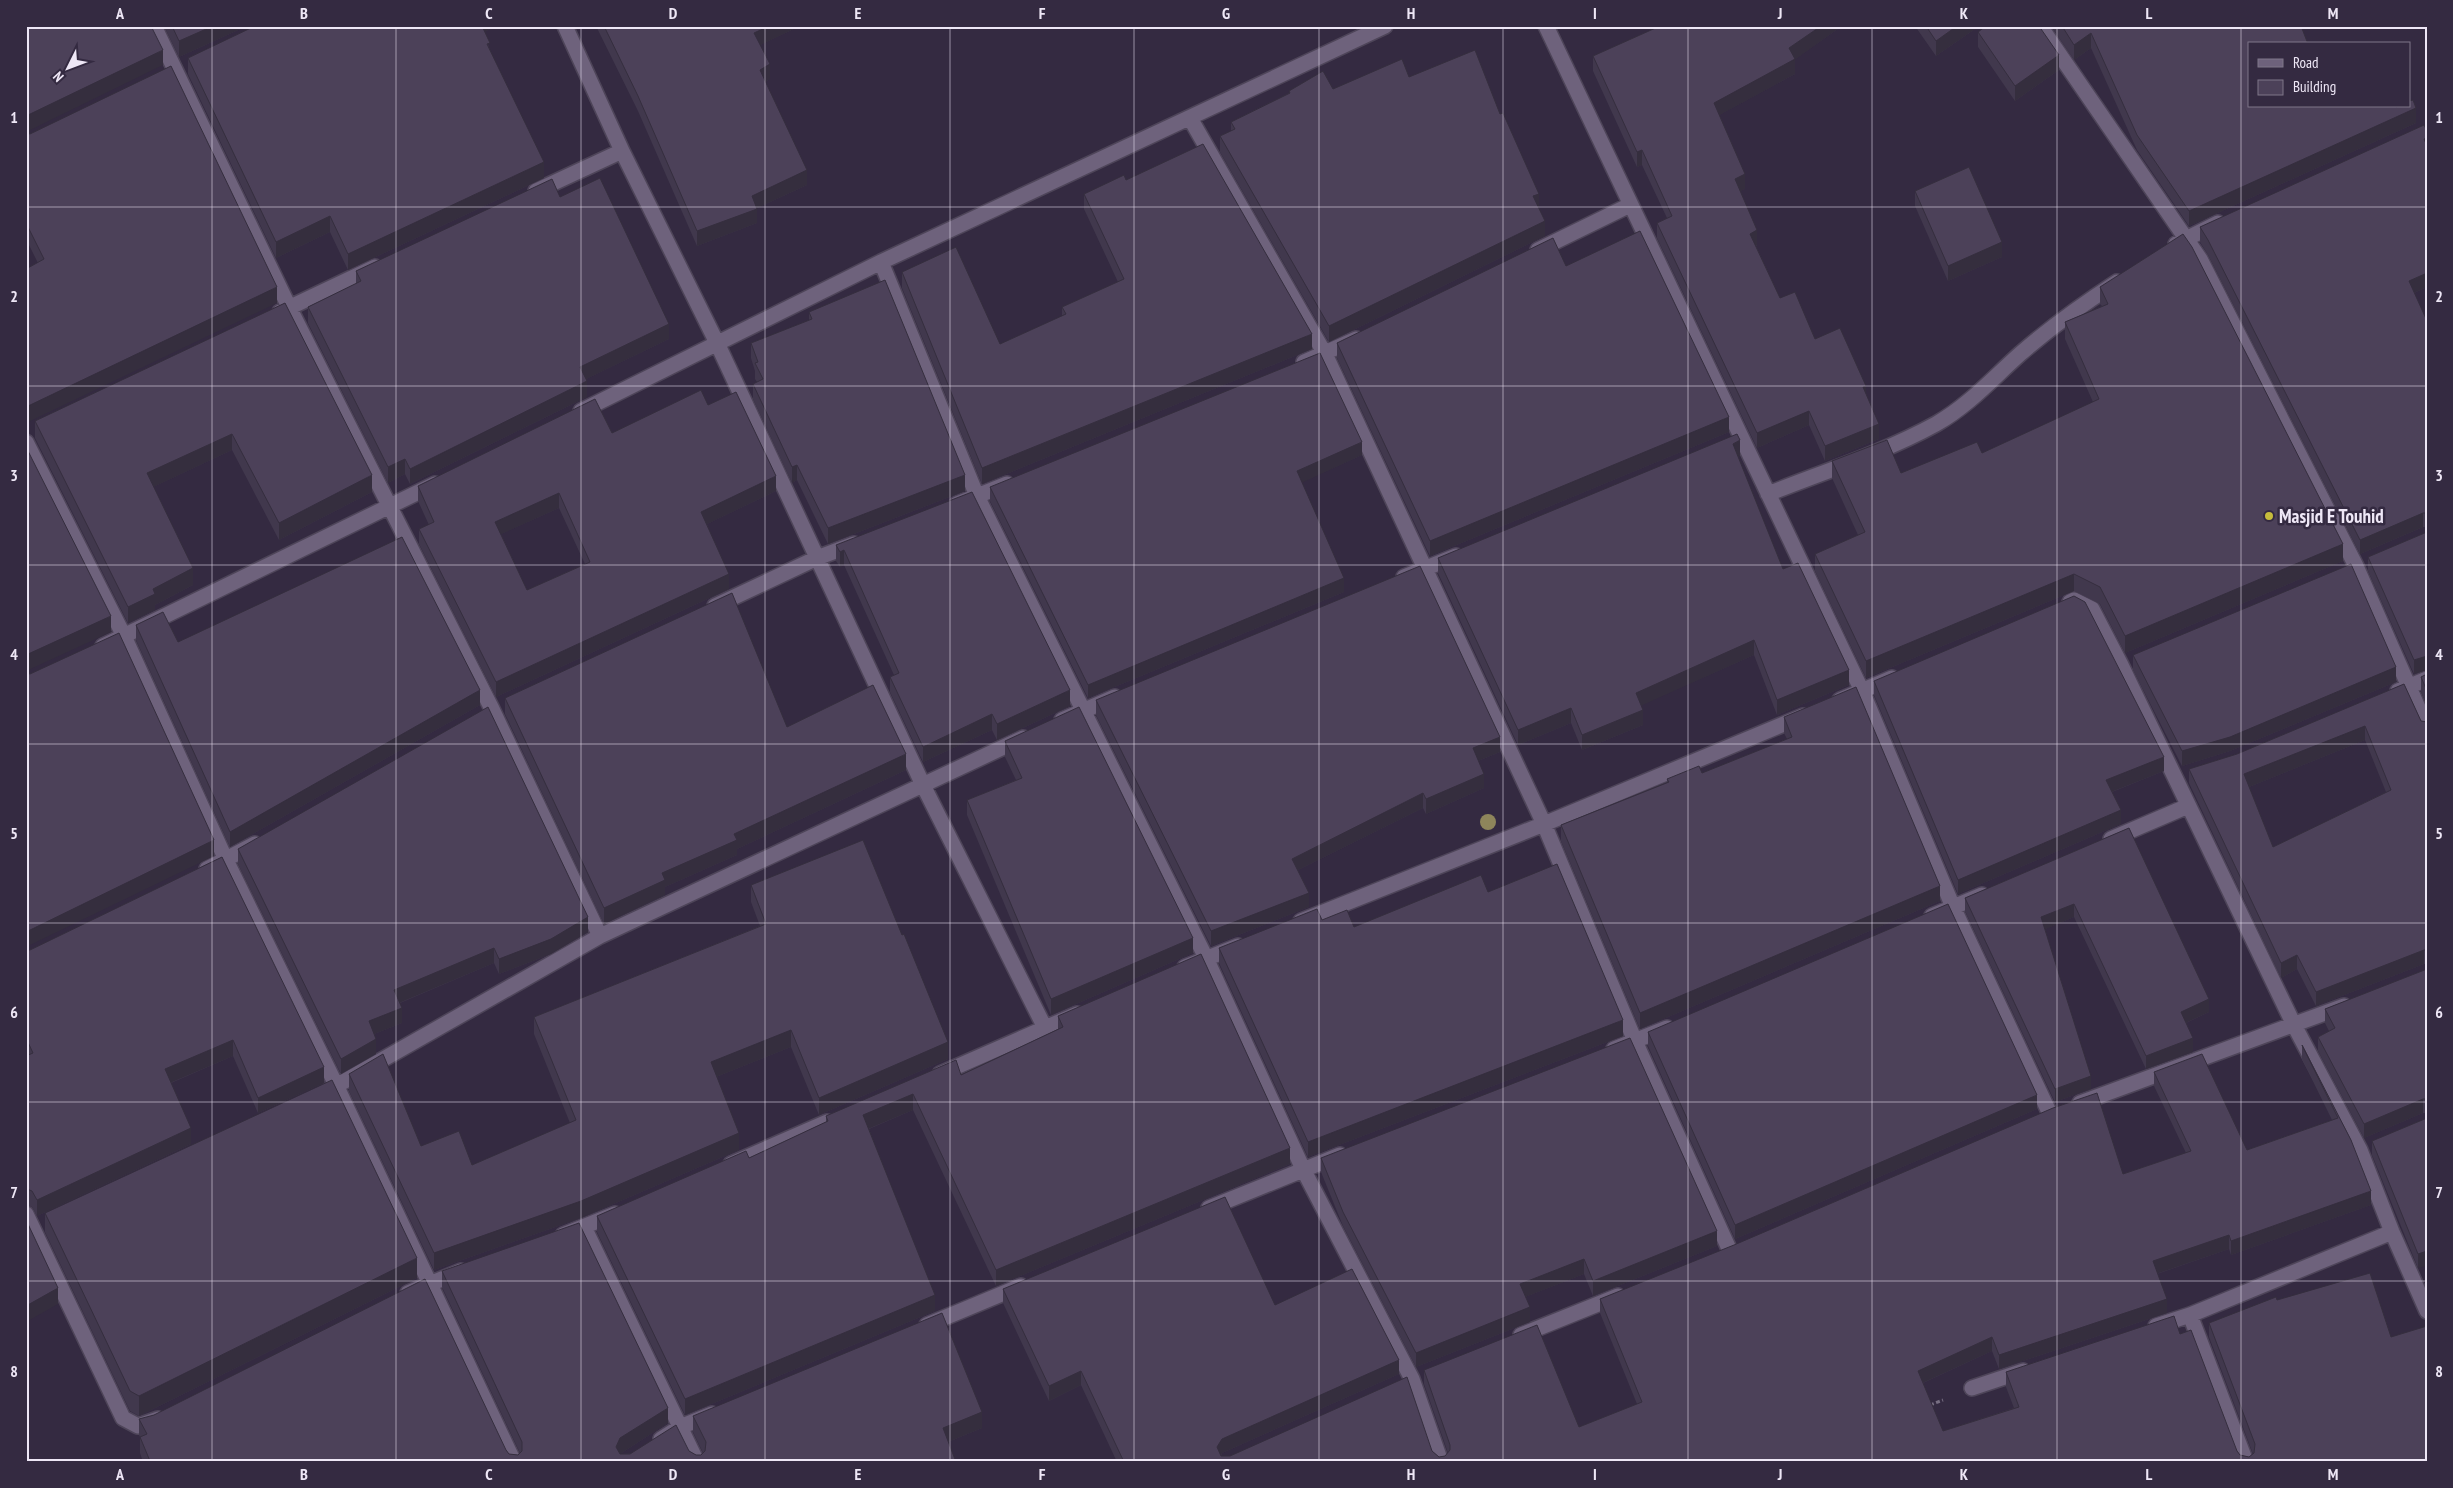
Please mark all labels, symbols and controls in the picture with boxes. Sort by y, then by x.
text: A [115,3,125,23]
text: B [300,3,308,23]
text: C [485,3,493,23]
text: D [669,3,678,23]
text: E [855,3,862,23]
text: F [1039,3,1046,23]
text: G [1222,3,1230,23]
text: H [1407,3,1415,23]
text: I [1593,3,1597,23]
text: J [1777,3,1782,23]
text: K [1960,3,1969,23]
text: L [2146,3,2153,23]
text: M [2328,3,2338,23]
north arrow [42,42,92,92]
legend [2248,42,2410,108]
text: Road [2293,53,2319,72]
text: N [49,68,68,86]
text: Building [2293,77,2336,96]
text: 1 [10,107,18,127]
text: 1 [2435,107,2443,127]
text: 2 [10,286,18,306]
text: 2 [2435,286,2443,306]
text: 3 [10,465,18,485]
text: 3 [2435,465,2443,485]
place label: Masjid E Touhid [2279,504,2384,528]
marker: Masjid E Touhid [2263,510,2275,522]
text: 4 [10,644,18,664]
text: 4 [2435,644,2443,664]
text: 5 [10,823,18,843]
text: 5 [2435,823,2443,843]
text: 6 [10,1002,18,1022]
text: 6 [2435,1002,2443,1022]
text: 7 [10,1182,18,1202]
text: 7 [2435,1182,2443,1202]
text: 8 [10,1361,18,1381]
text: 8 [2435,1361,2443,1381]
text: A [115,1464,125,1484]
text: B [300,1464,308,1484]
text: C [485,1464,493,1484]
text: D [669,1464,678,1484]
text: E [855,1464,862,1484]
text: F [1039,1464,1046,1484]
text: G [1222,1464,1230,1484]
text: H [1407,1464,1415,1484]
text: I [1593,1464,1597,1484]
text: J [1777,1464,1782,1484]
text: K [1960,1464,1969,1484]
text: L [2146,1464,2153,1484]
text: M [2328,1464,2338,1484]

